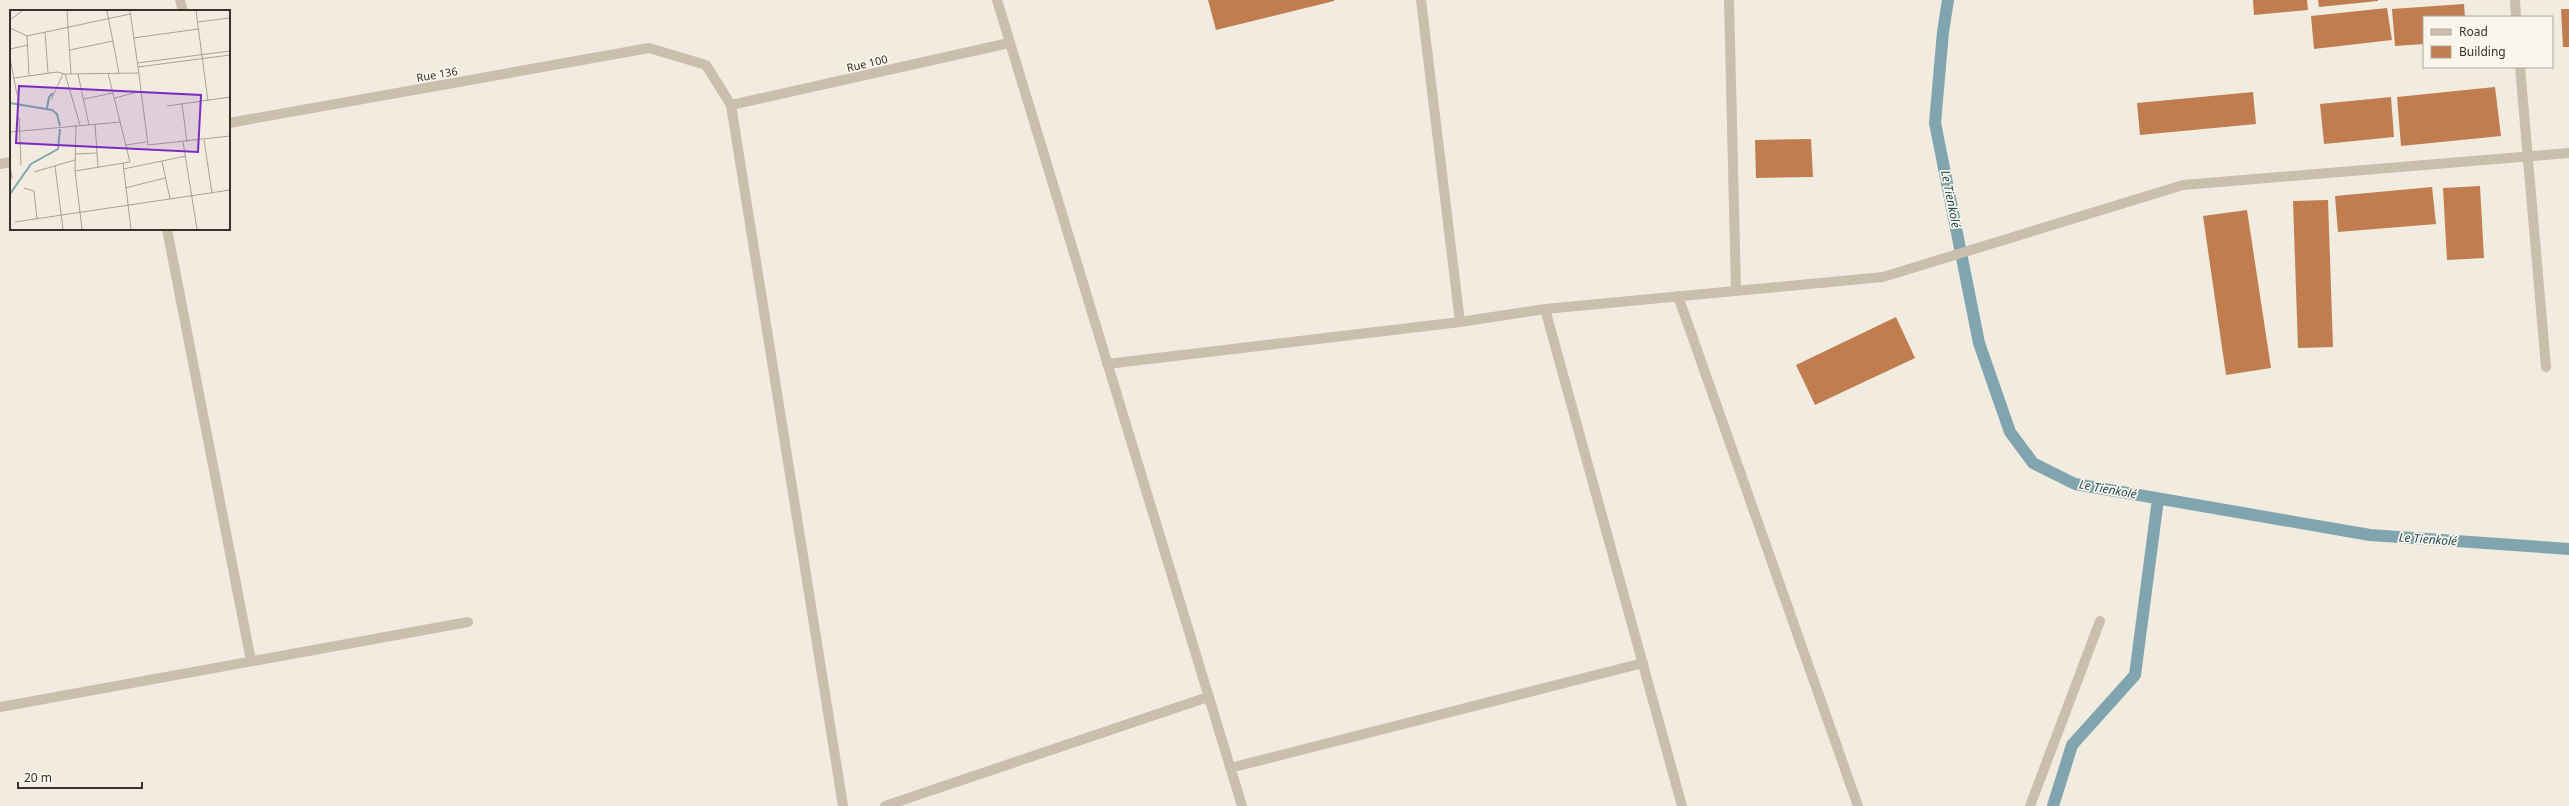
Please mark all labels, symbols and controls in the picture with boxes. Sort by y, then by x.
inset map [10,10,230,230]
legend [2423,16,2553,68]
text: Road [2459,23,2488,40]
text: Building [2459,43,2506,60]
street label: Rue 100 [845,51,889,75]
street label: Rue 136 [415,63,459,85]
water label: Le Tienkolé [1937,169,1965,229]
water label: Le Tienkolé [2078,476,2138,502]
water label: Le Tienkolé [2398,528,2458,550]
scale bar [18,764,142,790]
text: 20 m [24,769,52,786]

